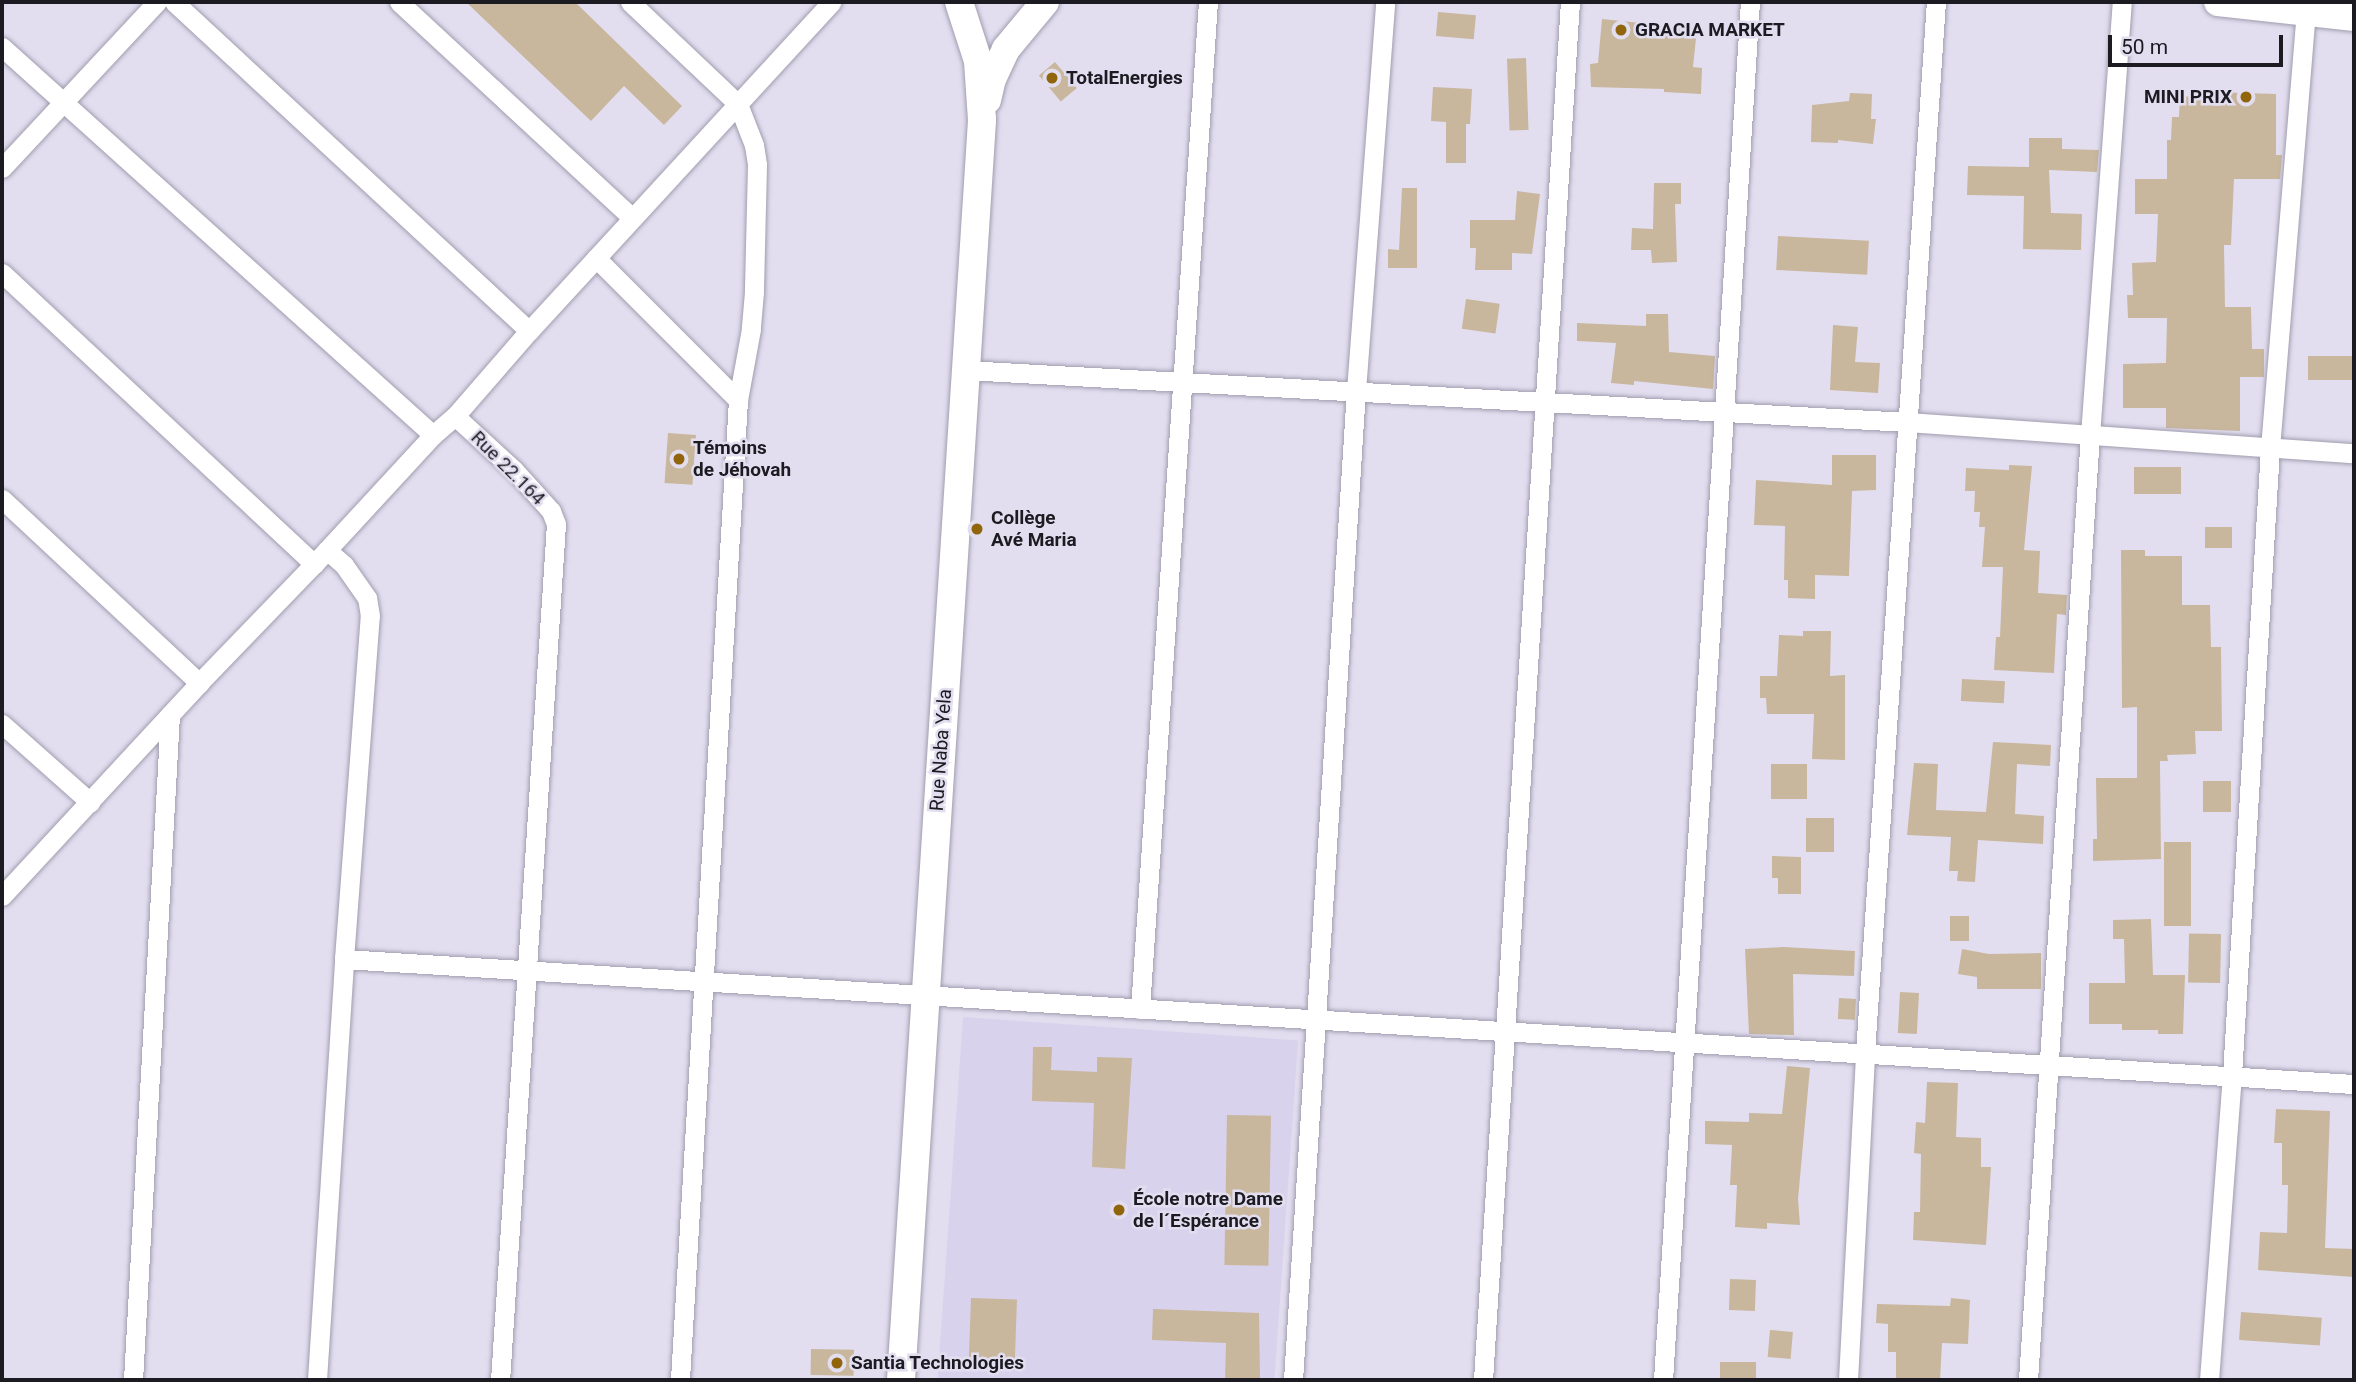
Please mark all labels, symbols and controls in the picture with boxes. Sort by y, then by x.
place label: GRACIA MARKET [1635,19,1785,41]
scale bar [2111,21,2286,65]
marker: GRACIA MARKET [1613,22,1629,38]
text: 50 m [2121,35,2168,59]
place label: TotalEnergies [1066,67,1183,89]
marker: TotalEnergies [1044,70,1060,86]
place label: MINI PRIX [2144,86,2232,108]
marker: MINI PRIX [2238,89,2254,105]
street label: Rue 22.164 [466,426,550,510]
place label: Témoins de Jéhovah [693,437,791,481]
marker: Témoins de Jéhovah [671,451,687,467]
place label: Collège Avé Maria [991,507,1077,551]
marker: Collège Avé Maria [969,521,985,537]
street label: Rue Naba Yela [925,688,957,812]
place label: École notre Dame de l´Espérance [1133,1188,1283,1232]
marker: École notre Dame de l´Espérance [1111,1202,1127,1218]
place label: Santia Technologies [851,1352,1025,1374]
marker: Santia Technologies [829,1355,845,1371]

